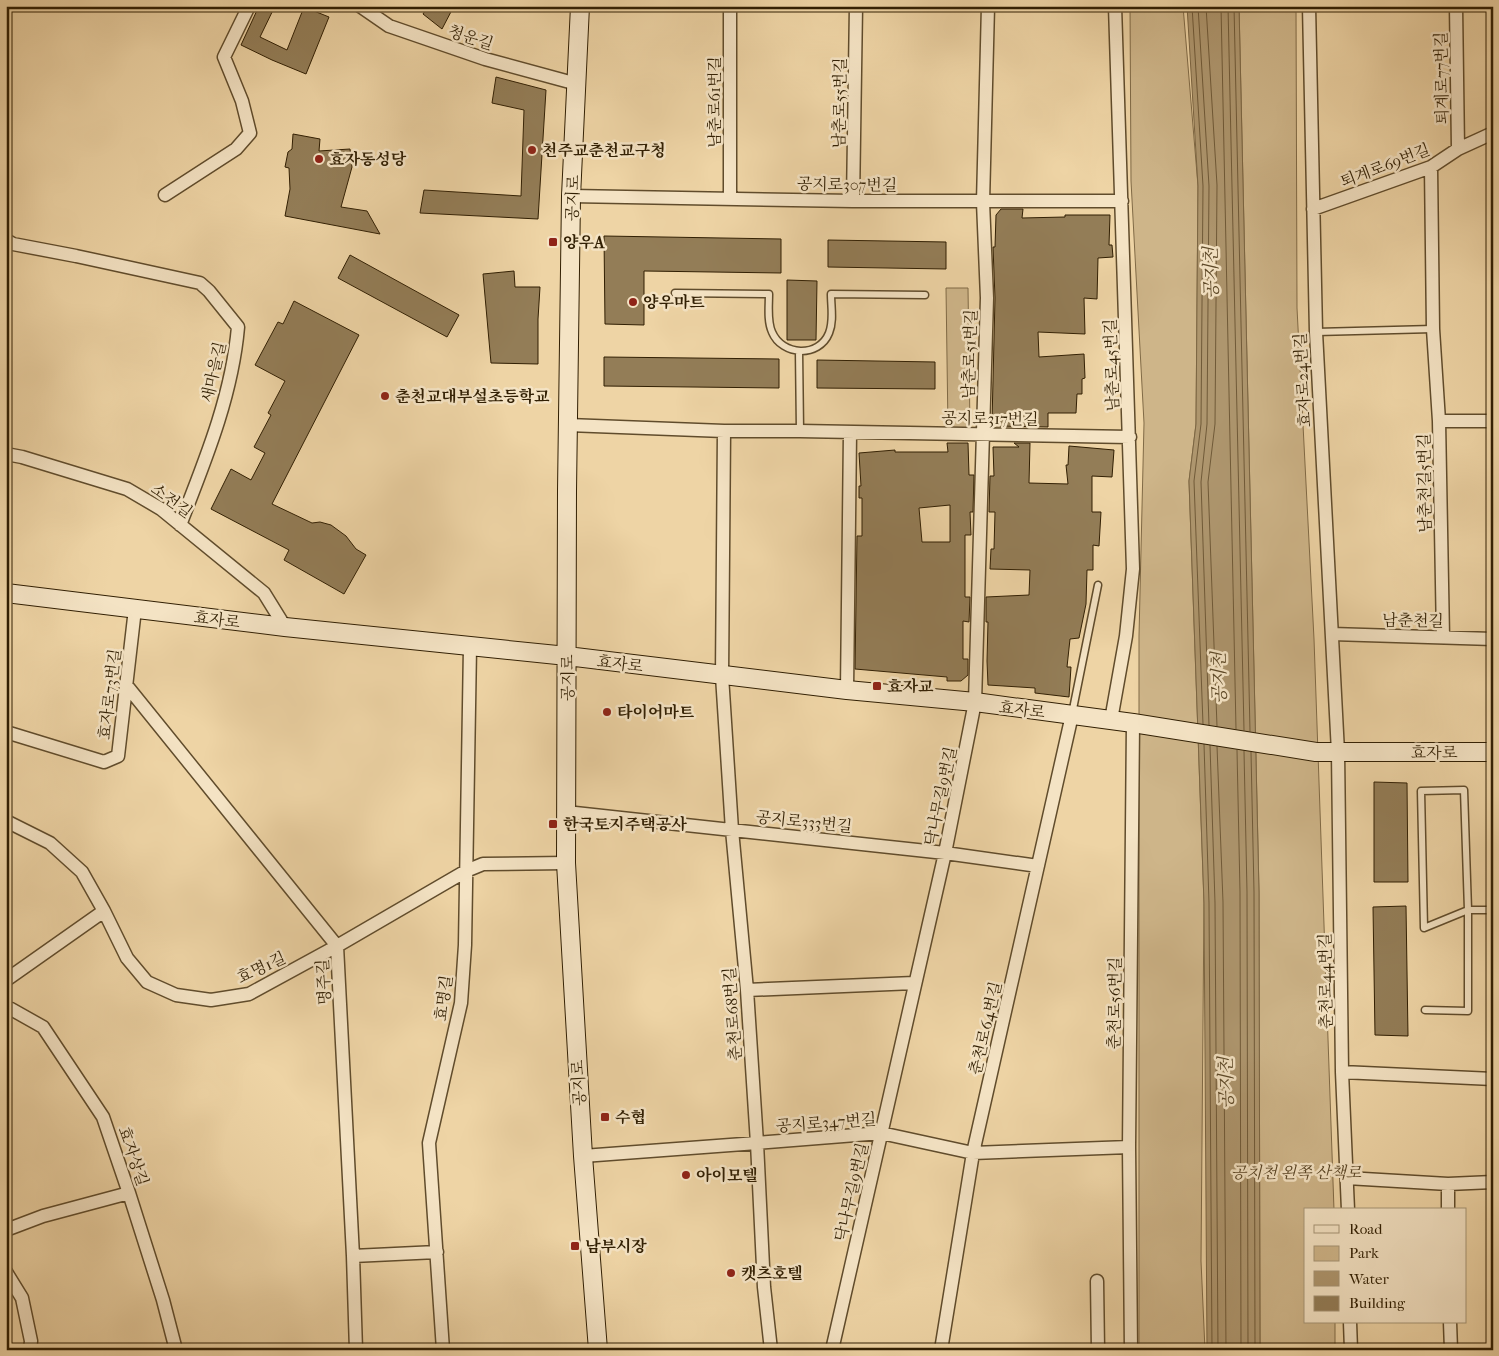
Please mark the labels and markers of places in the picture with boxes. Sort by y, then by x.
place label: 천주교춘천교구청 [542,141,666,160]
marker: 천주교춘천교구청 [526,144,538,156]
place label: 효자동성당 [329,150,407,169]
marker: 효자동성당 [313,153,325,165]
place label: 양우A [563,233,605,252]
marker: 양우A [547,236,559,248]
place label: 양우마트 [643,293,705,312]
marker: 양우마트 [627,296,639,308]
place label: 춘천교대부설초등학교 [395,387,550,406]
marker: 춘천교대부설초등학교 [379,390,391,402]
place label: 효자교 [887,677,934,696]
marker: 효자교 [871,680,883,692]
place label: 타이어마트 [617,703,695,722]
marker: 타이어마트 [601,706,613,718]
place label: 한국토지주택공사 [563,815,687,834]
marker: 한국토지주택공사 [547,818,559,830]
place label: 수협 [615,1108,646,1127]
marker: 수협 [599,1111,611,1123]
place label: 아이모텔 [696,1166,758,1185]
marker: 아이모텔 [680,1169,692,1181]
place label: 남부시장 [585,1237,647,1256]
marker: 남부시장 [569,1240,581,1252]
place label: 캣츠호텔 [741,1264,803,1283]
marker: 캣츠호텔 [725,1267,737,1279]

